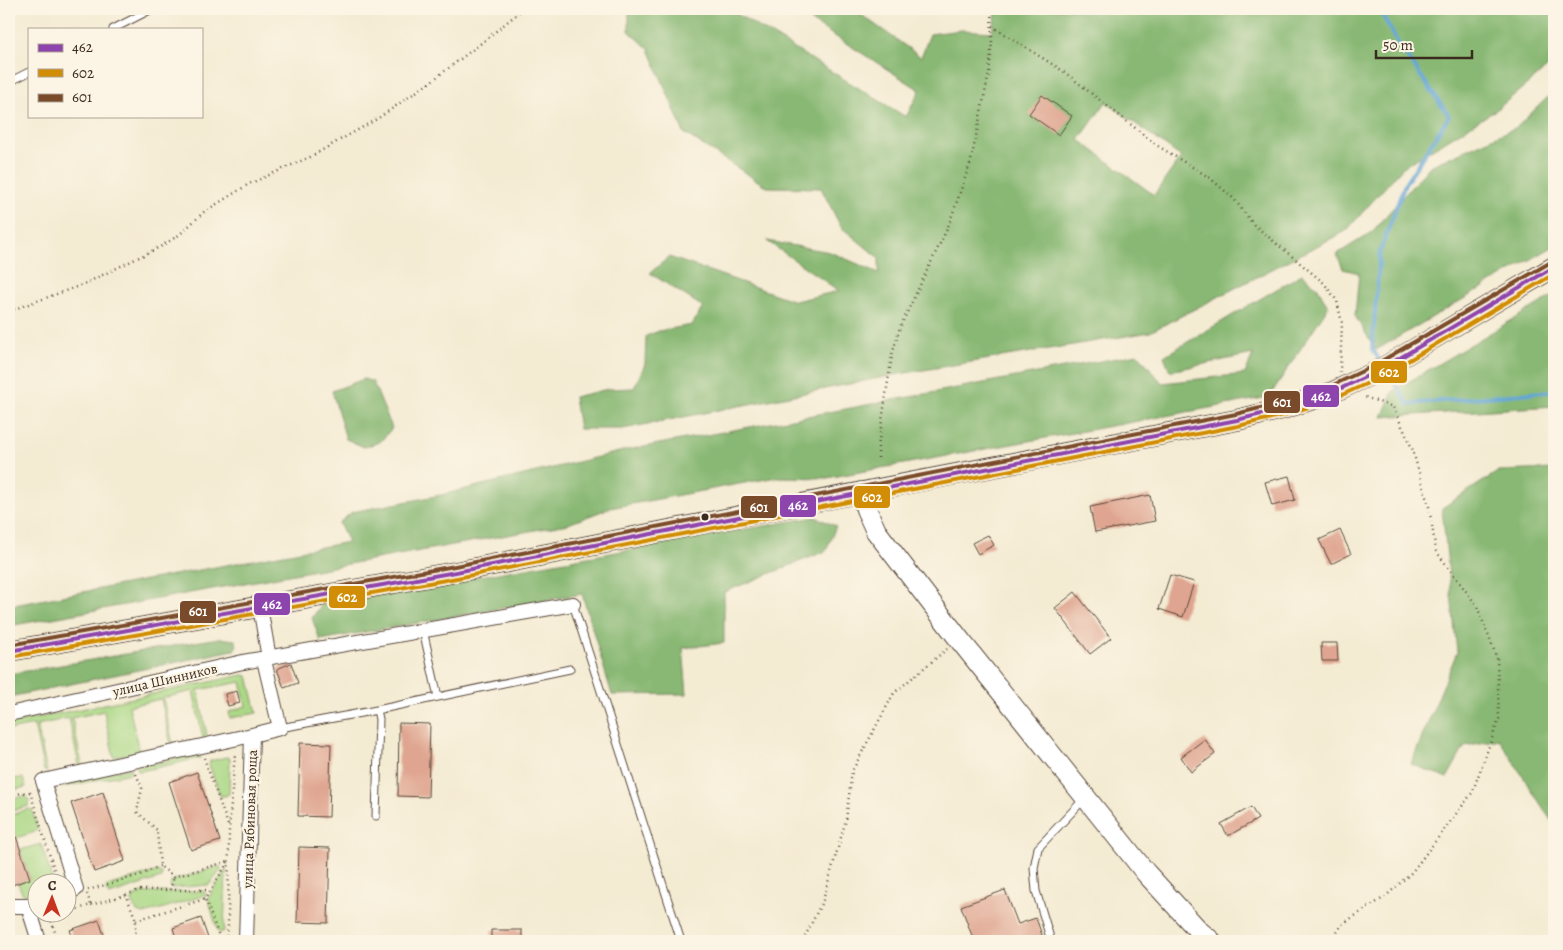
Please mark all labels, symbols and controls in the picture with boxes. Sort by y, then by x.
legend [28,28,202,118]
scale bar [1376,28,1472,60]
text: 50 m [1383,35,1413,55]
text: 462 [72,37,93,57]
text: 602 [72,63,94,83]
text: 601 [72,87,92,107]
line badge: 602 [1370,360,1408,384]
text: 602 [1379,363,1399,382]
line badge: 462 [1302,384,1340,408]
text: 462 [1311,387,1331,406]
line badge: 601 [1263,390,1301,414]
text: 601 [1273,393,1291,412]
line badge: 602 [853,485,891,509]
text: 602 [862,488,882,507]
line badge: 462 [779,494,817,518]
line badge: 601 [740,495,778,519]
text: 462 [788,496,808,515]
text: 601 [750,498,768,517]
unlabelled marker [700,512,710,522]
line badge: 602 [328,585,366,609]
text: 602 [337,588,357,607]
line badge: 462 [253,592,291,616]
text: 462 [262,595,282,614]
line badge: 601 [179,600,217,624]
text: 601 [189,602,207,621]
street label: улица Шинников [110,659,219,701]
street label: улица Рябиновая роща [238,749,262,890]
north arrow [28,872,78,922]
text: С [48,876,57,895]

